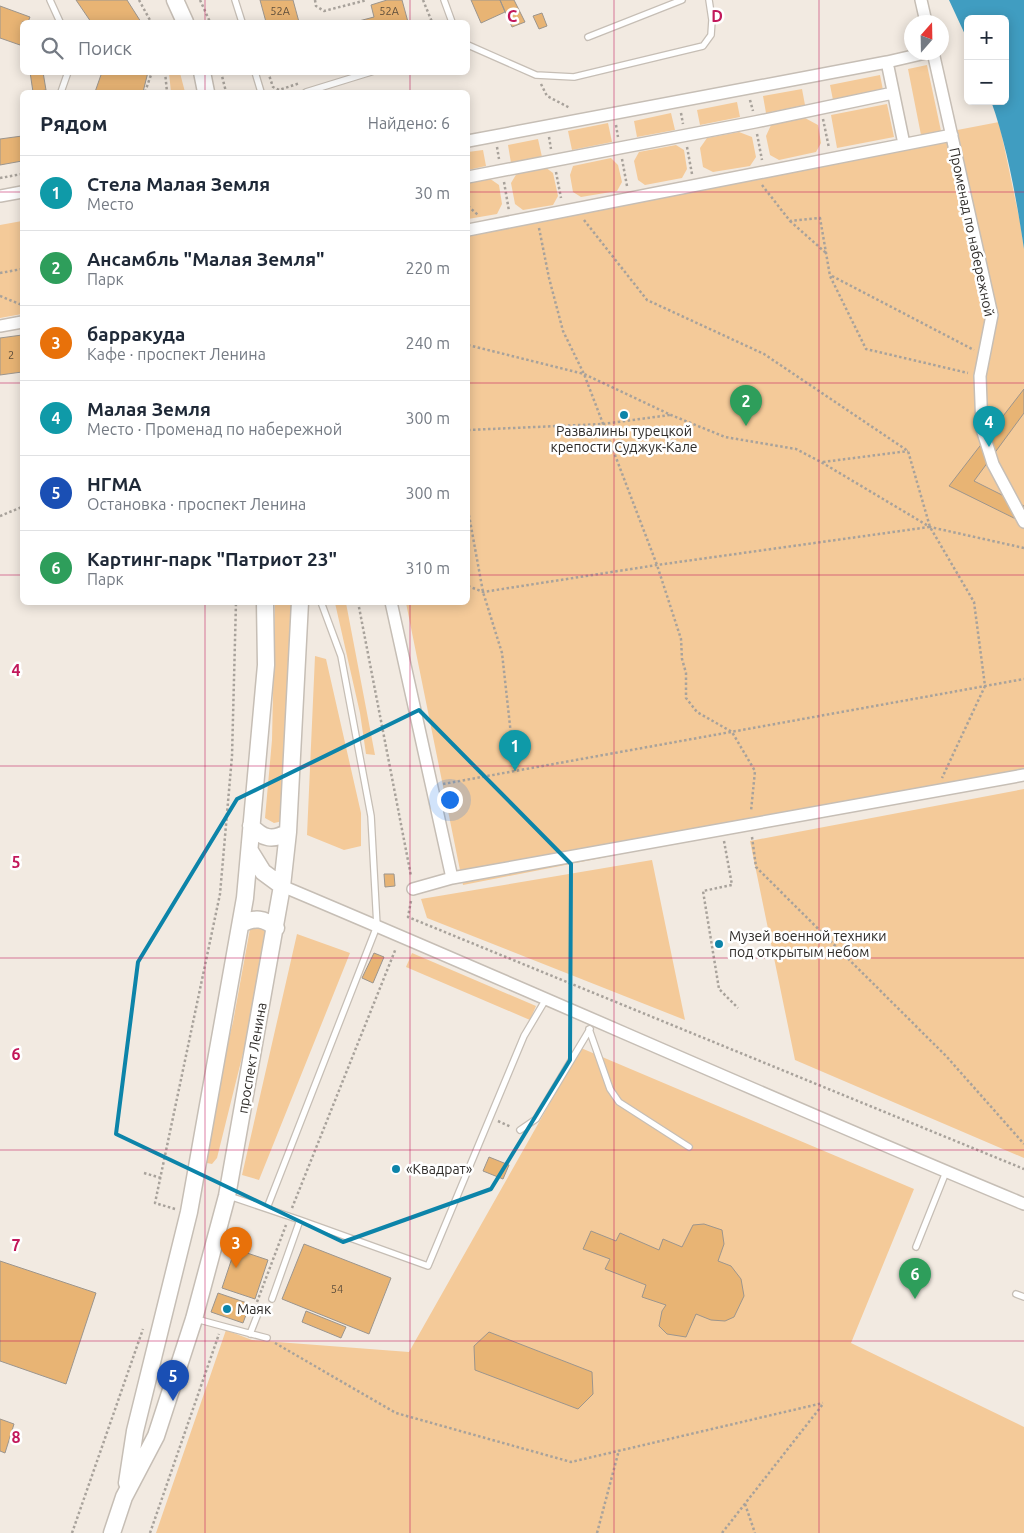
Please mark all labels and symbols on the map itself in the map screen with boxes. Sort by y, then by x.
house number: 52А [270,5,291,17]
house number: 52А [379,5,400,17]
text: C [507,7,517,25]
text: D [711,7,723,25]
north arrow [904,15,949,60]
street label: Променад по набережной [946,146,998,318]
house number: 2 [8,349,14,361]
pin: 2 [730,385,762,426]
pin: 4 [973,406,1005,447]
marker: Развалины турецкой крепости Суджук-Кале [618,409,630,421]
place label: Развалины турецкой крепости Суджук-Кале [550,423,698,455]
text: 4 [11,661,21,679]
pin: 1 [499,730,531,771]
your location [437,787,463,813]
text: 5 [11,853,21,871]
place label: Музей военной техники под открытым небом [729,928,886,960]
marker: Музей военной техники под открытым небом [713,938,725,950]
street label: проспект Ленина [234,1001,270,1115]
text: 6 [11,1045,21,1063]
place label: «Квадрат» [406,1161,473,1177]
marker: «Квадрат» [390,1163,402,1175]
pin: 3 [220,1227,252,1268]
text: 7 [11,1236,21,1254]
pin: 6 [899,1258,931,1299]
house number: 54 [331,1283,343,1295]
place label: Маяк [237,1301,271,1317]
marker: Маяк [221,1303,233,1315]
pin: 5 [157,1360,189,1401]
text: 8 [11,1428,21,1446]

